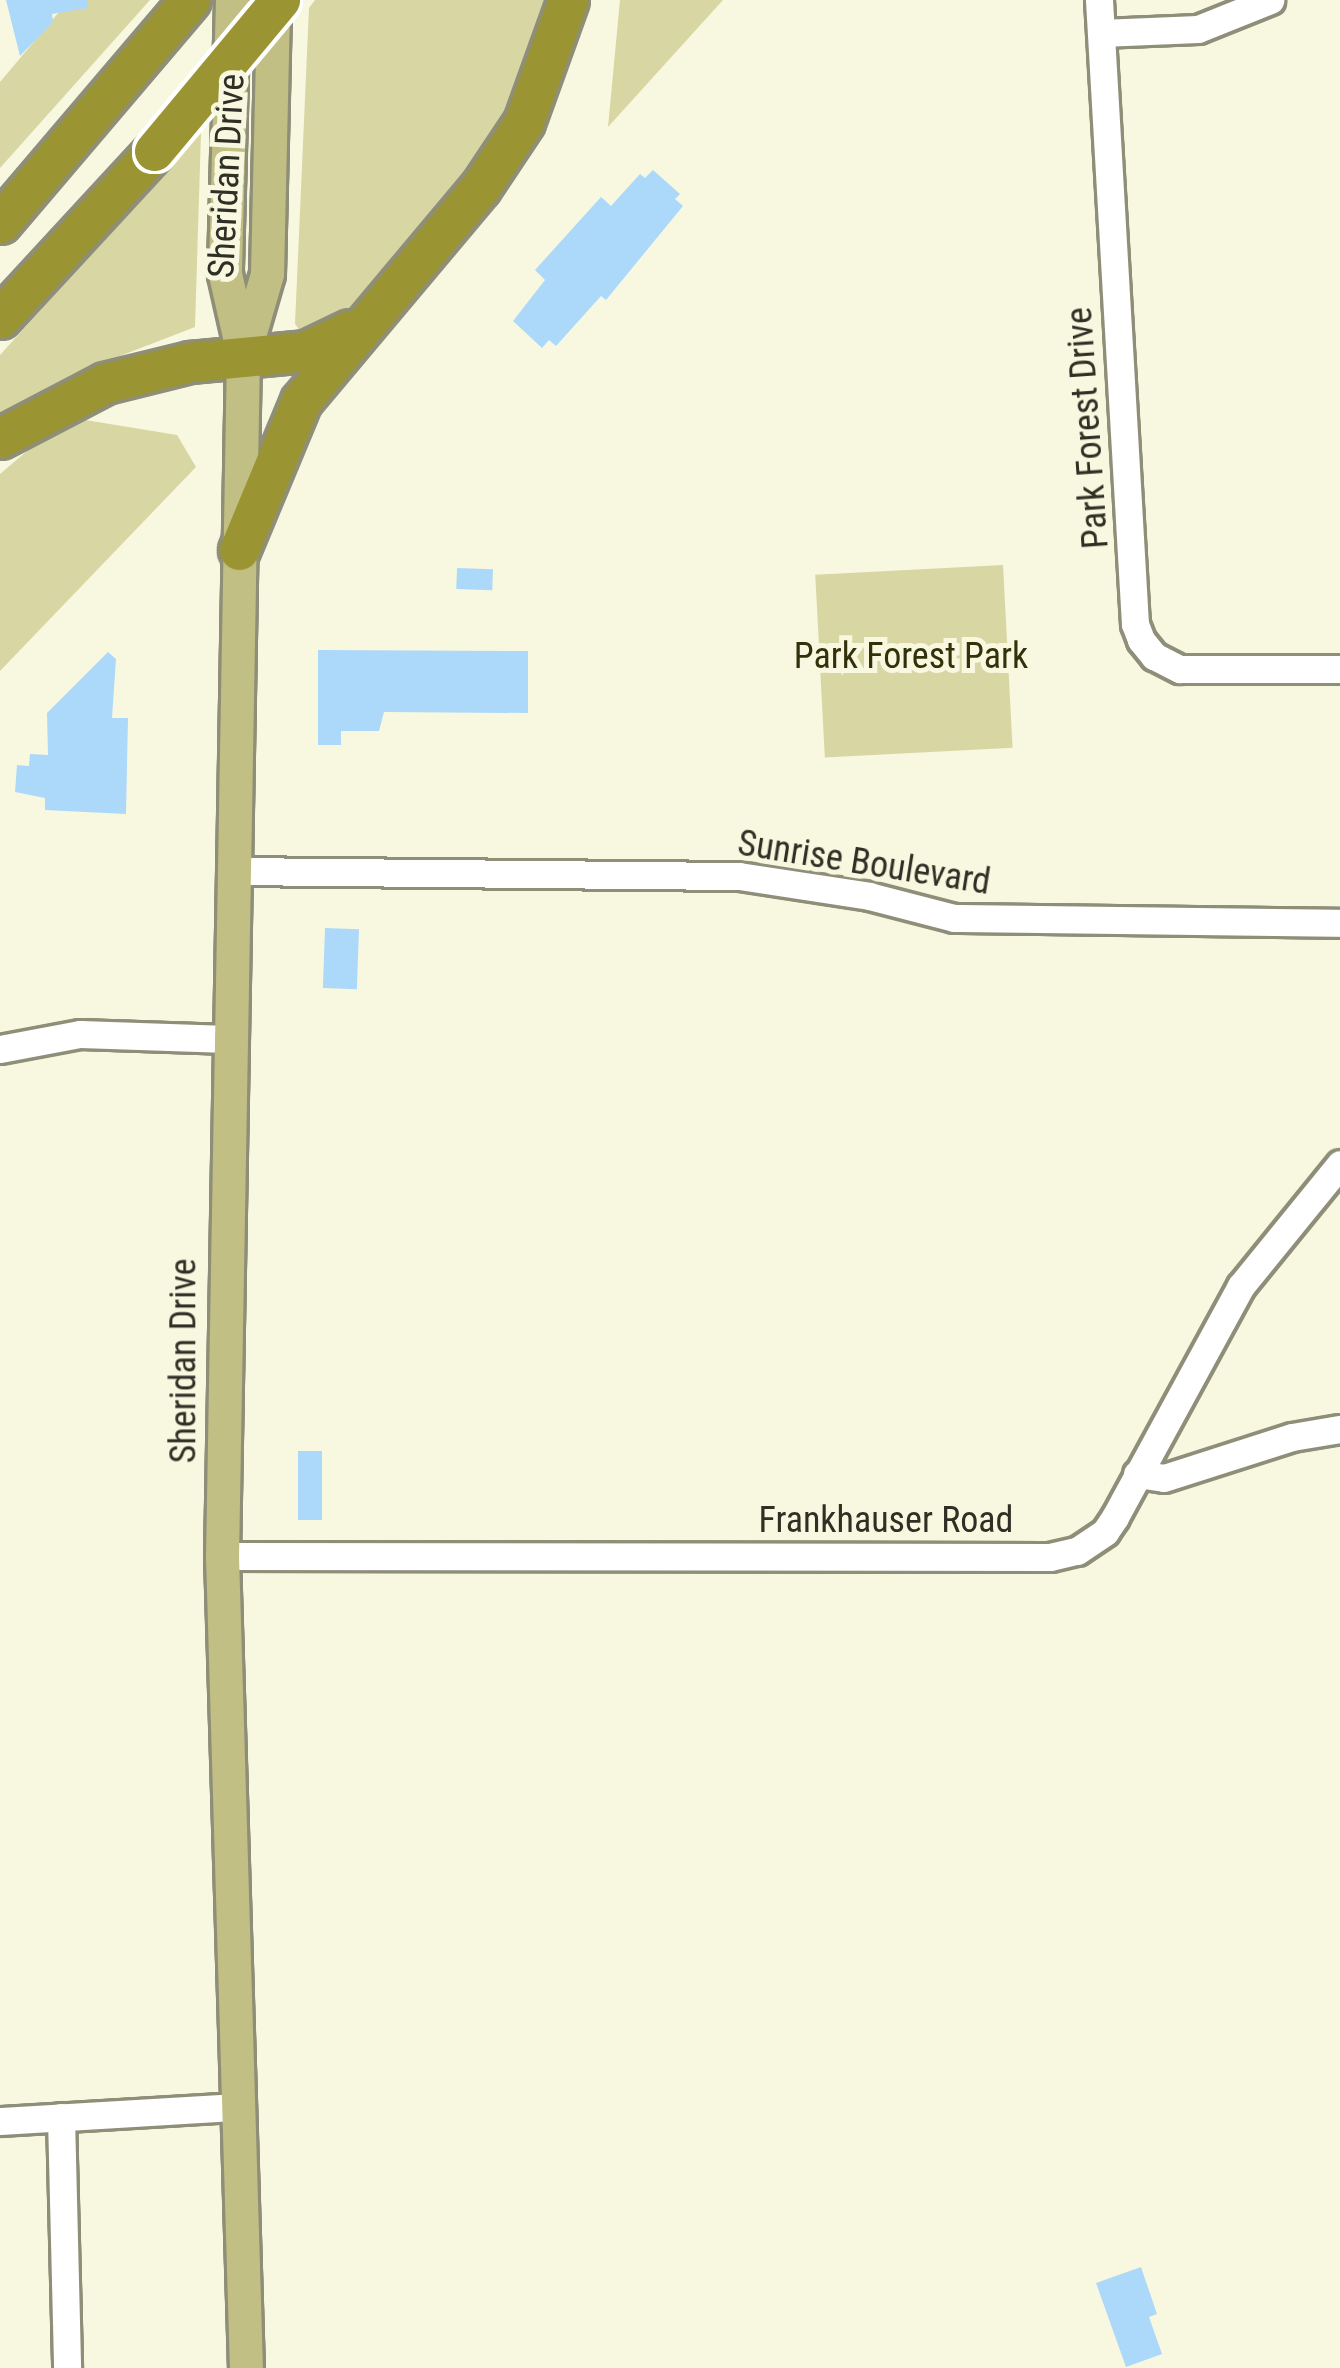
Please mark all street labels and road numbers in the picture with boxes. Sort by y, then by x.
street label: Sheridan Drive [200,73,254,279]
street label: Park Forest Drive [1058,306,1118,550]
street label: Sunrise Boulevard [735,822,993,904]
street label: Sheridan Drive [162,1259,206,1463]
street label: Frankhauser Road [759,1499,1013,1543]

